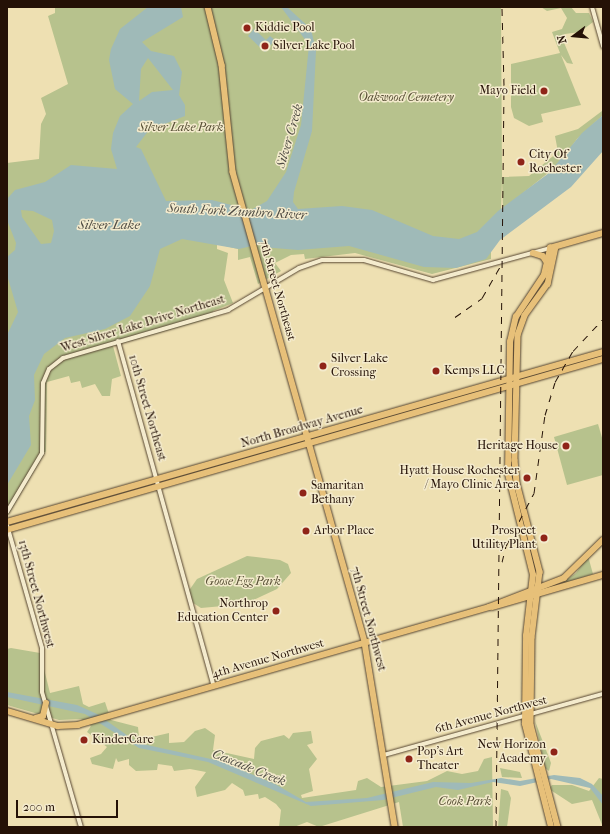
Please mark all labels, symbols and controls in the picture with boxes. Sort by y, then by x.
north arrow [554,16,594,56]
place label: Kiddie Pool [255,21,315,35]
marker: Kiddie Pool [242,23,252,33]
text: N [555,34,569,45]
place label: Silver Lake Pool [273,39,355,53]
marker: Silver Lake Pool [260,41,270,51]
place label: Mayo Field [479,84,536,98]
marker: Mayo Field [539,86,549,96]
park label: Oakwood Cemetery [358,91,454,105]
water label: Silver Creek [273,102,307,170]
park label: Silver Lake Park [139,121,223,135]
place label: City Of Rochester [529,148,581,176]
marker: City Of Rochester [516,157,526,167]
water label: South Fork Zumbro River [167,201,307,223]
water label: Silver Lake [78,217,140,233]
street label: 7th Street Northeast [256,238,298,342]
street label: West Silver Lake Drive Northeast [59,292,227,356]
place label: Silver Lake Crossing [331,352,388,380]
street label: 10th Street Northeast [125,353,169,463]
marker: Silver Lake Crossing [318,361,328,371]
place label: Kemps LLC [444,364,504,378]
marker: Kemps LLC [431,366,441,376]
street label: North Broadway Avenue [239,403,365,451]
place label: Heritage House [477,439,558,453]
marker: Heritage House [561,441,571,451]
place label: Hyatt House Rochester / Mayo Clinic Area [400,464,519,492]
marker: Hyatt House Rochester / Mayo Clinic Area [522,473,532,483]
place label: Samaritan Bethany [311,479,364,507]
marker: Samaritan Bethany [298,488,308,498]
place label: Arbor Place [314,524,374,538]
place label: Prospect Utility Plant [472,524,536,552]
marker: Arbor Place [301,526,311,536]
marker: Prospect Utility Plant [539,533,549,543]
street label: 13th Street Northwest [15,538,57,650]
street label: 7th Street Northwest [347,565,389,673]
park label: Goose Egg Park [205,575,281,589]
place label: Northrop Education Center [177,597,268,625]
marker: Northrop Education Center [271,606,281,616]
street label: 4th Avenue Northwest [210,636,326,682]
street label: 6th Avenue Northwest [433,693,549,737]
place label: KinderCare [92,733,153,747]
marker: KinderCare [79,735,89,745]
place label: New Horizon Academy [478,738,546,766]
place label: Pop's Art Theater [417,745,463,773]
water label: Cascade Creek [210,746,288,790]
marker: New Horizon Academy [549,747,559,757]
marker: Pop's Art Theater [404,754,414,764]
scale bar [18,792,120,818]
park label: Cook Park [439,795,491,809]
text: 200 m [23,800,55,814]

